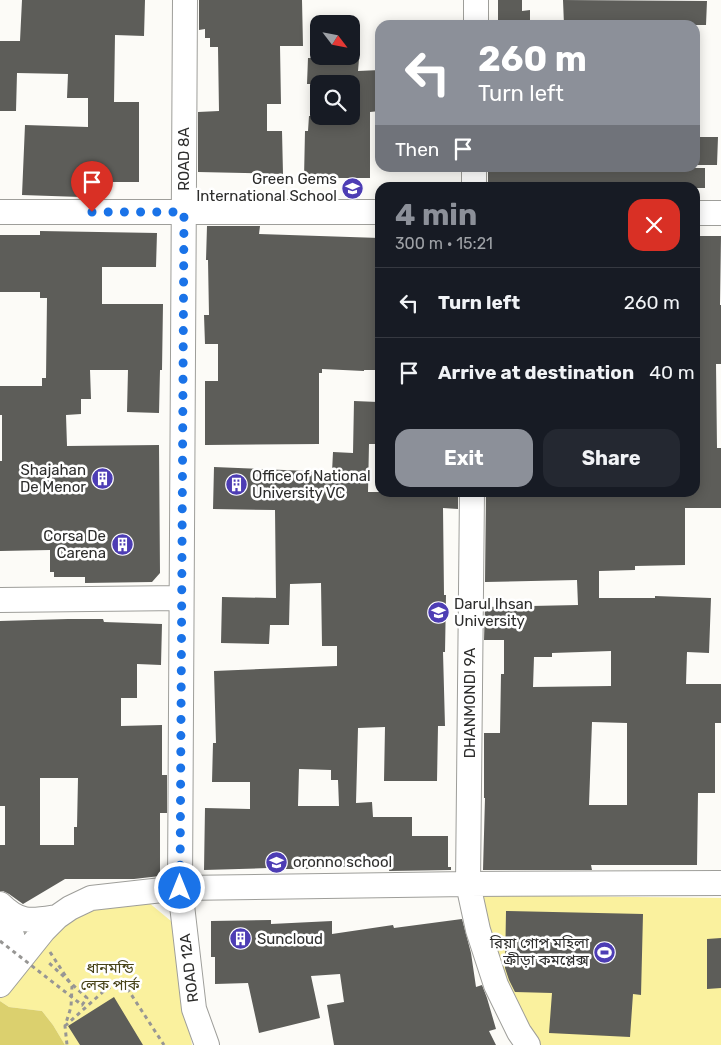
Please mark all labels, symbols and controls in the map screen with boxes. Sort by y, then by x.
north arrow [310,15,360,65]
map controls [310,15,360,125]
text: 260 m [478,38,587,80]
icon: left [395,40,460,105]
button: search [310,75,360,125]
text: Turn left [478,80,564,107]
street label: ROAD 8A [175,127,193,191]
icon: arrive [449,135,477,163]
text: Then [395,138,439,161]
pin [71,161,113,212]
icon: arrive [78,168,106,196]
place label: Green Gems International School [196,170,337,205]
school or university icon: Green Gems International School [341,176,365,200]
text: 4 min [395,197,477,233]
button: close [628,199,680,251]
text: 300 m · 15:21 [395,234,493,253]
icon: left [395,289,423,317]
text: Turn left [438,291,520,314]
text: 260 m [624,291,680,314]
icon: arrive [395,359,423,387]
text: Arrive at destination [438,361,634,384]
text: 40 m [649,361,695,384]
button: Exit [395,429,533,487]
button: Share [543,429,680,487]
place label: Shajahan De Menor [20,461,86,496]
building icon: Shajahan De Menor [90,467,114,491]
place label: Office of National University VC [252,467,371,502]
building icon: Office of National University VC [224,473,248,497]
place label: Corsa De Carena [43,527,106,562]
building icon: Corsa De Carena [110,533,134,557]
place label: Darul Ihsan University [454,595,533,630]
school or university icon: Darul Ihsan University [426,601,450,625]
street label: DHANMONDI 9A [461,648,479,758]
school or university icon: oronno school [265,850,289,874]
place label: oronno school [293,853,392,871]
position arrow [153,861,205,913]
building icon: Suncloud [229,927,253,951]
place label: Suncloud [257,930,323,948]
street label: ROAD 12A [176,933,202,1003]
place label: রিয়া গোপ মহিলা ক্রীড়া কমপ্লেক্স [489,934,590,969]
sports icon: রিয়া গোপ মহিলা ক্রীড়া কমপ্লেক্স [593,940,617,964]
park label: ধানমন্ডি লেক পার্ক [81,959,140,994]

